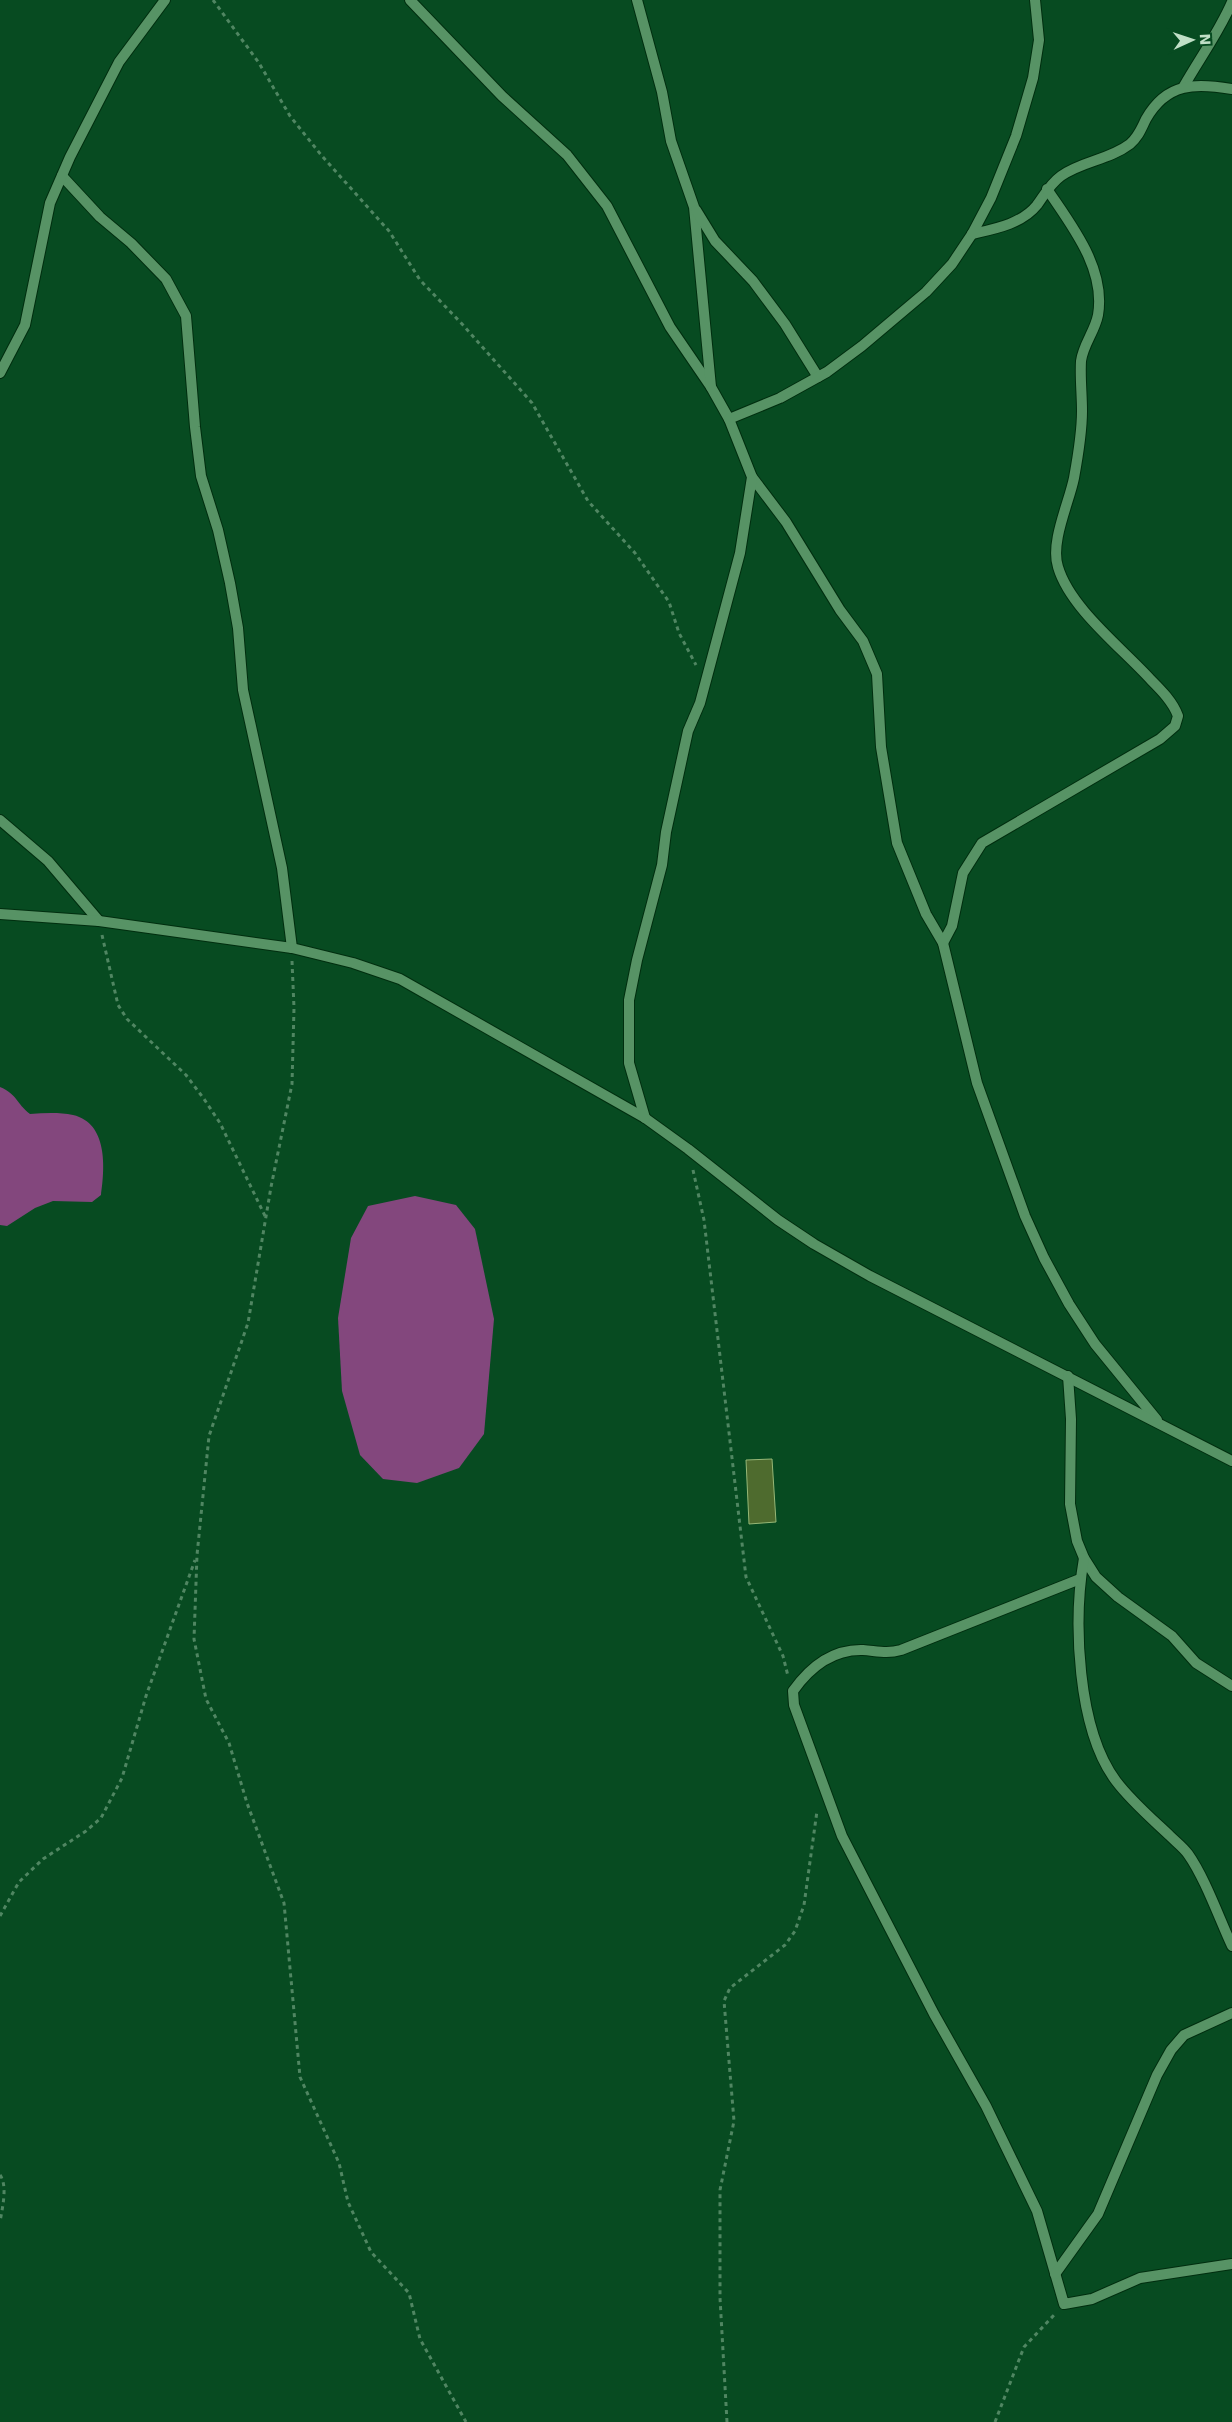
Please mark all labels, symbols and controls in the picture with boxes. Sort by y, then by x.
north arrow [1167,15,1217,65]
text: N [1197,33,1213,46]

